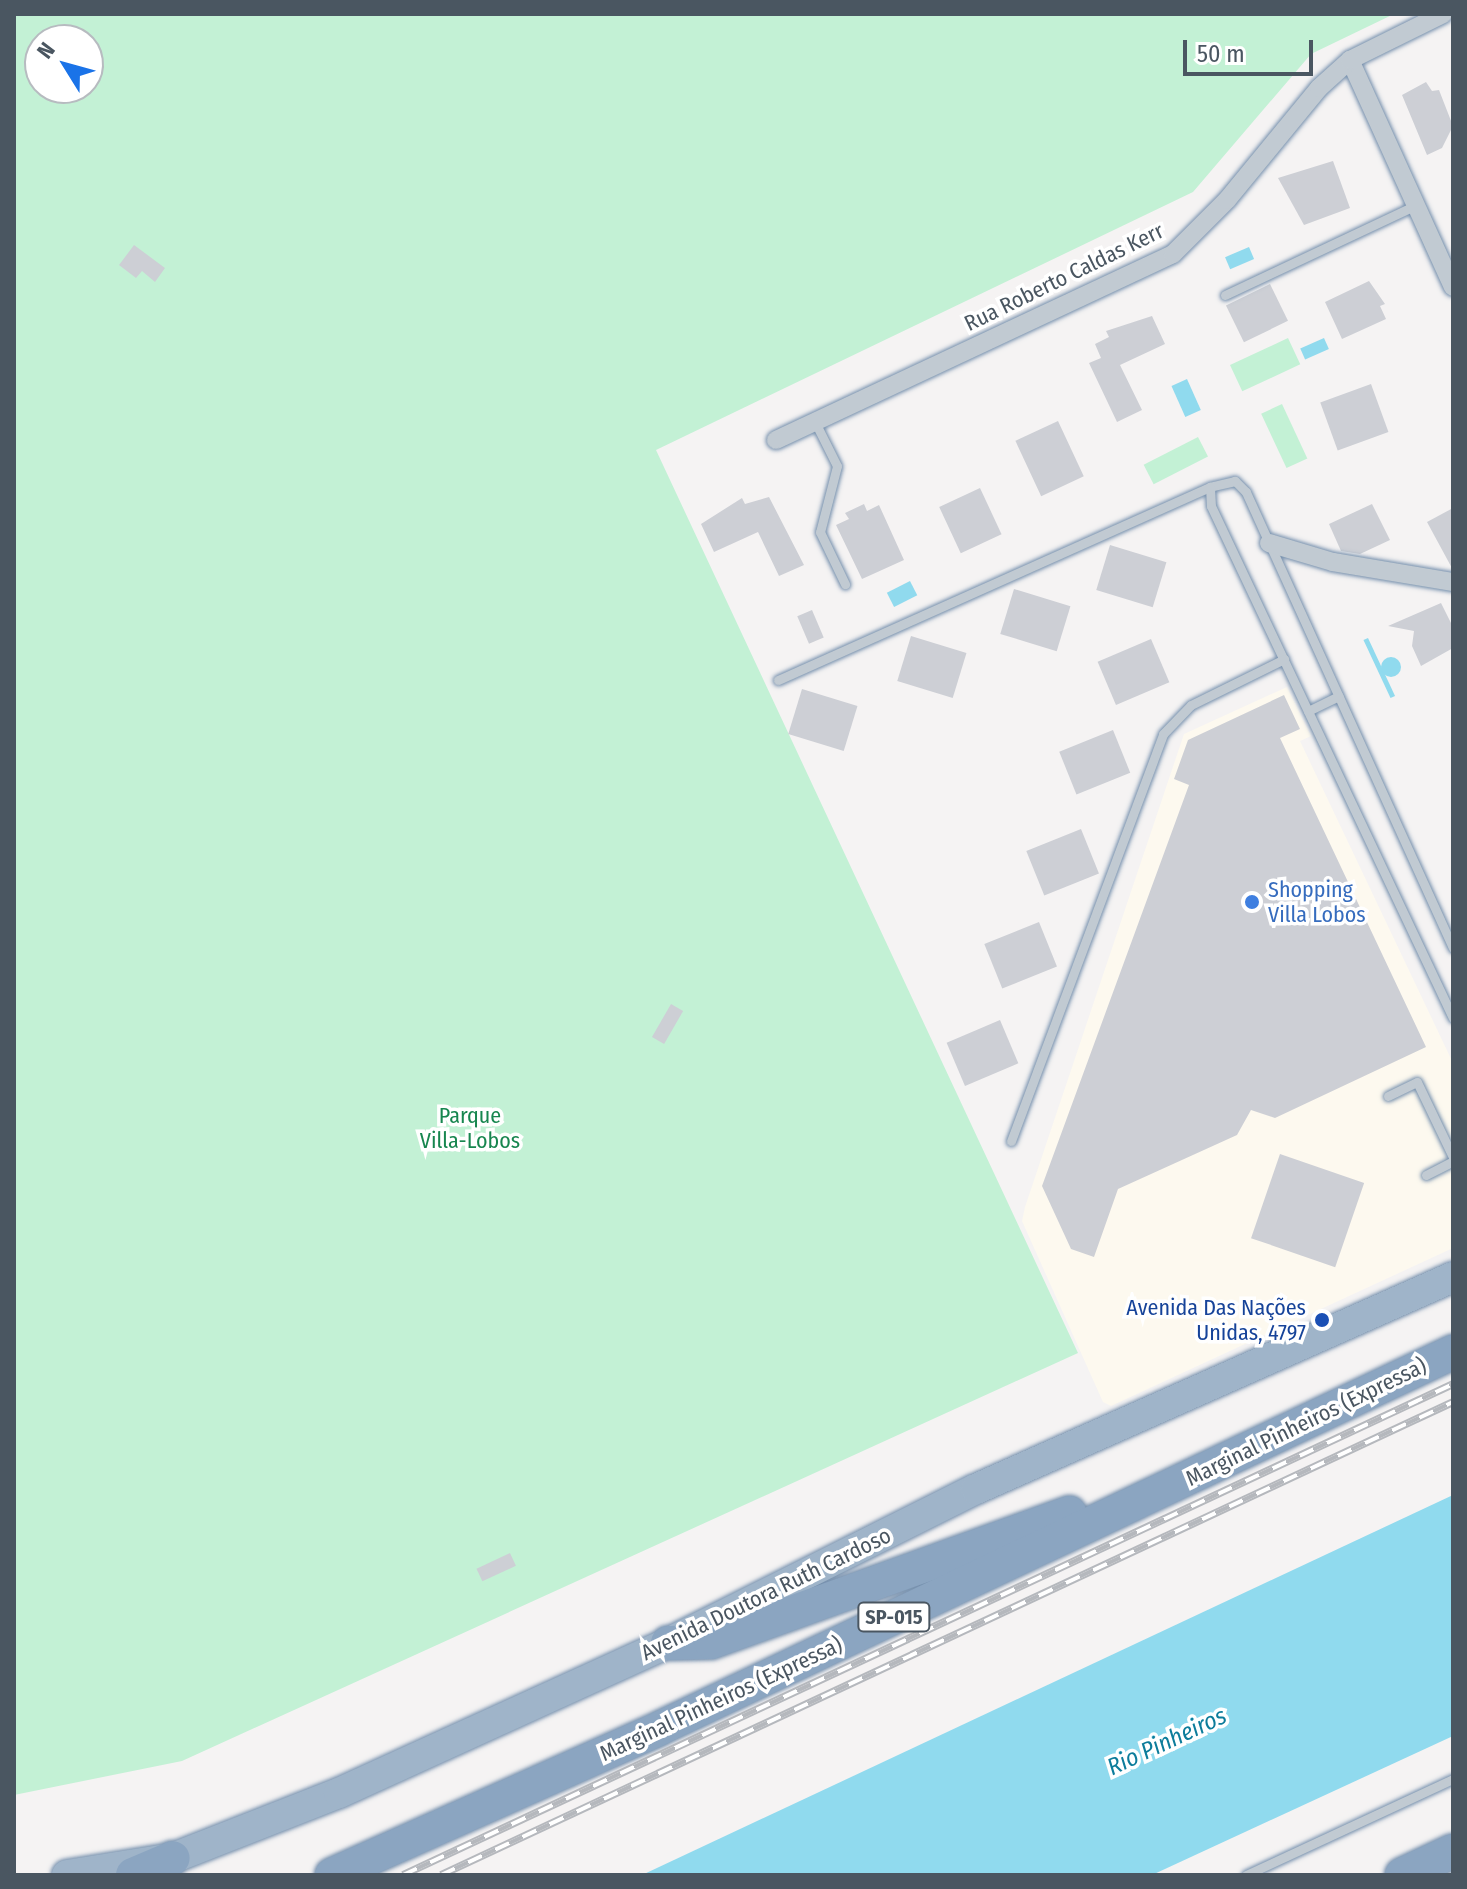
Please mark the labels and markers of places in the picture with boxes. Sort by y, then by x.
place label: Shopping Villa Lobos [1268,876,1366,928]
marker: Shopping Villa Lobos [1243,893,1261,911]
place label: Avenida Das Nações Unidas, 4797 [1126,1294,1306,1346]
marker: Avenida Das Nações Unidas, 4797 [1313,1311,1331,1329]

